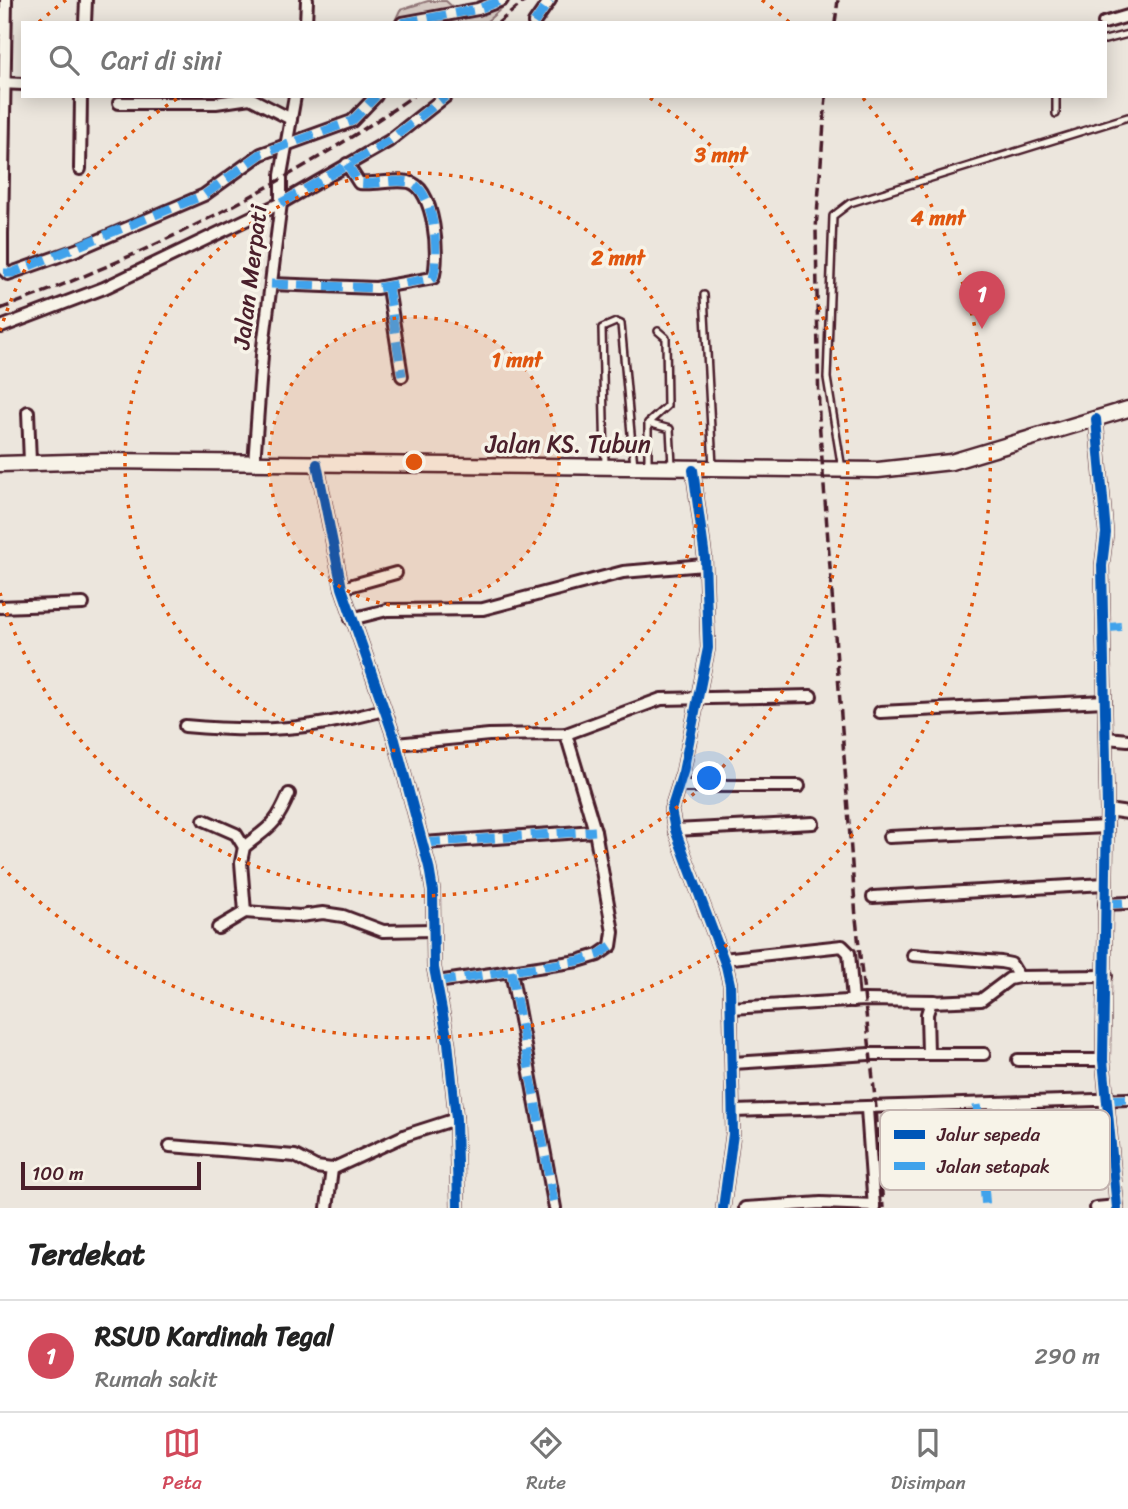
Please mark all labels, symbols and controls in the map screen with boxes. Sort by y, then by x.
search box [21,21,1107,98]
text: Cari di sini [101,37,222,83]
icon: search [45,41,83,79]
text: 3 mnt [694,136,749,174]
text: 4 mnt [910,199,967,237]
street label: Jalan Merpati [220,201,280,353]
text: 2 mnt [590,239,646,277]
pin: 1 [959,271,1005,329]
text: 1 mnt [492,341,544,379]
street label: Jalan KS. Tubun [484,423,651,465]
centre of rings [402,450,426,474]
your location [692,761,726,795]
legend [880,1110,1110,1190]
text: Jalur sepeda [936,1118,1041,1151]
text: Jalan setapak [936,1150,1050,1183]
text: 100 m [32,1157,84,1190]
scale bar [21,1159,201,1191]
text: Terdekat [28,1227,145,1281]
text: RSUD Kardinah Tegal [95,1313,334,1359]
text: 1 [46,1336,56,1377]
text: 290 m [1034,1336,1100,1377]
text: Rumah sakit [95,1359,218,1400]
tab: Peta [162,1424,201,1499]
tab: Rute [526,1424,566,1499]
tab: Disimpan [891,1424,966,1499]

